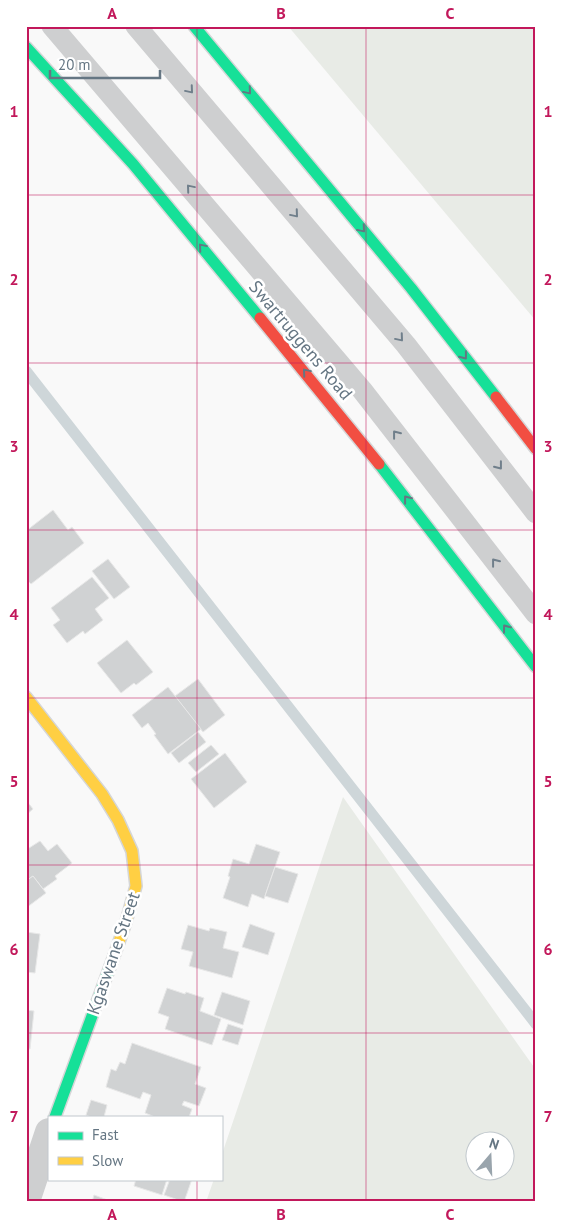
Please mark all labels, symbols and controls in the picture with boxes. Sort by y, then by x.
text: A [107,3,117,23]
text: B [276,3,286,23]
text: C [446,3,455,23]
scale bar [50,48,160,80]
text: 20 m [58,55,91,74]
one-way arrow [184,84,192,93]
one-way arrow [242,85,250,94]
text: 1 [9,101,19,121]
text: 1 [543,101,553,121]
one-way arrow [187,185,196,194]
one-way arrow [289,209,298,218]
one-way arrow [357,224,366,233]
one-way arrow [198,244,207,253]
text: 2 [9,269,19,289]
text: 2 [543,269,553,289]
street label: Swartruggens Road [244,275,358,405]
one-way arrow [394,333,403,342]
one-way arrow [458,350,466,359]
one-way arrow [302,369,311,378]
one-way arrow [392,430,401,439]
text: 3 [9,436,19,456]
text: 3 [543,436,553,456]
one-way arrow [494,461,503,470]
one-way arrow [404,496,413,505]
one-way arrow [492,558,501,568]
text: 4 [9,604,19,624]
text: 4 [543,604,553,624]
one-way arrow [504,625,512,634]
text: 5 [9,771,19,791]
text: 5 [543,771,553,791]
street label: Kgaswane Street [81,889,145,1017]
text: 6 [9,939,19,959]
text: 6 [543,939,553,959]
text: 7 [9,1106,19,1126]
text: 7 [543,1106,553,1126]
legend [48,1116,222,1180]
text: Fast [92,1125,119,1144]
north arrow [464,1130,514,1180]
text: N [487,1134,502,1154]
text: Slow [92,1151,123,1170]
text: A [107,1204,117,1224]
text: B [276,1204,286,1224]
text: C [446,1204,455,1224]

